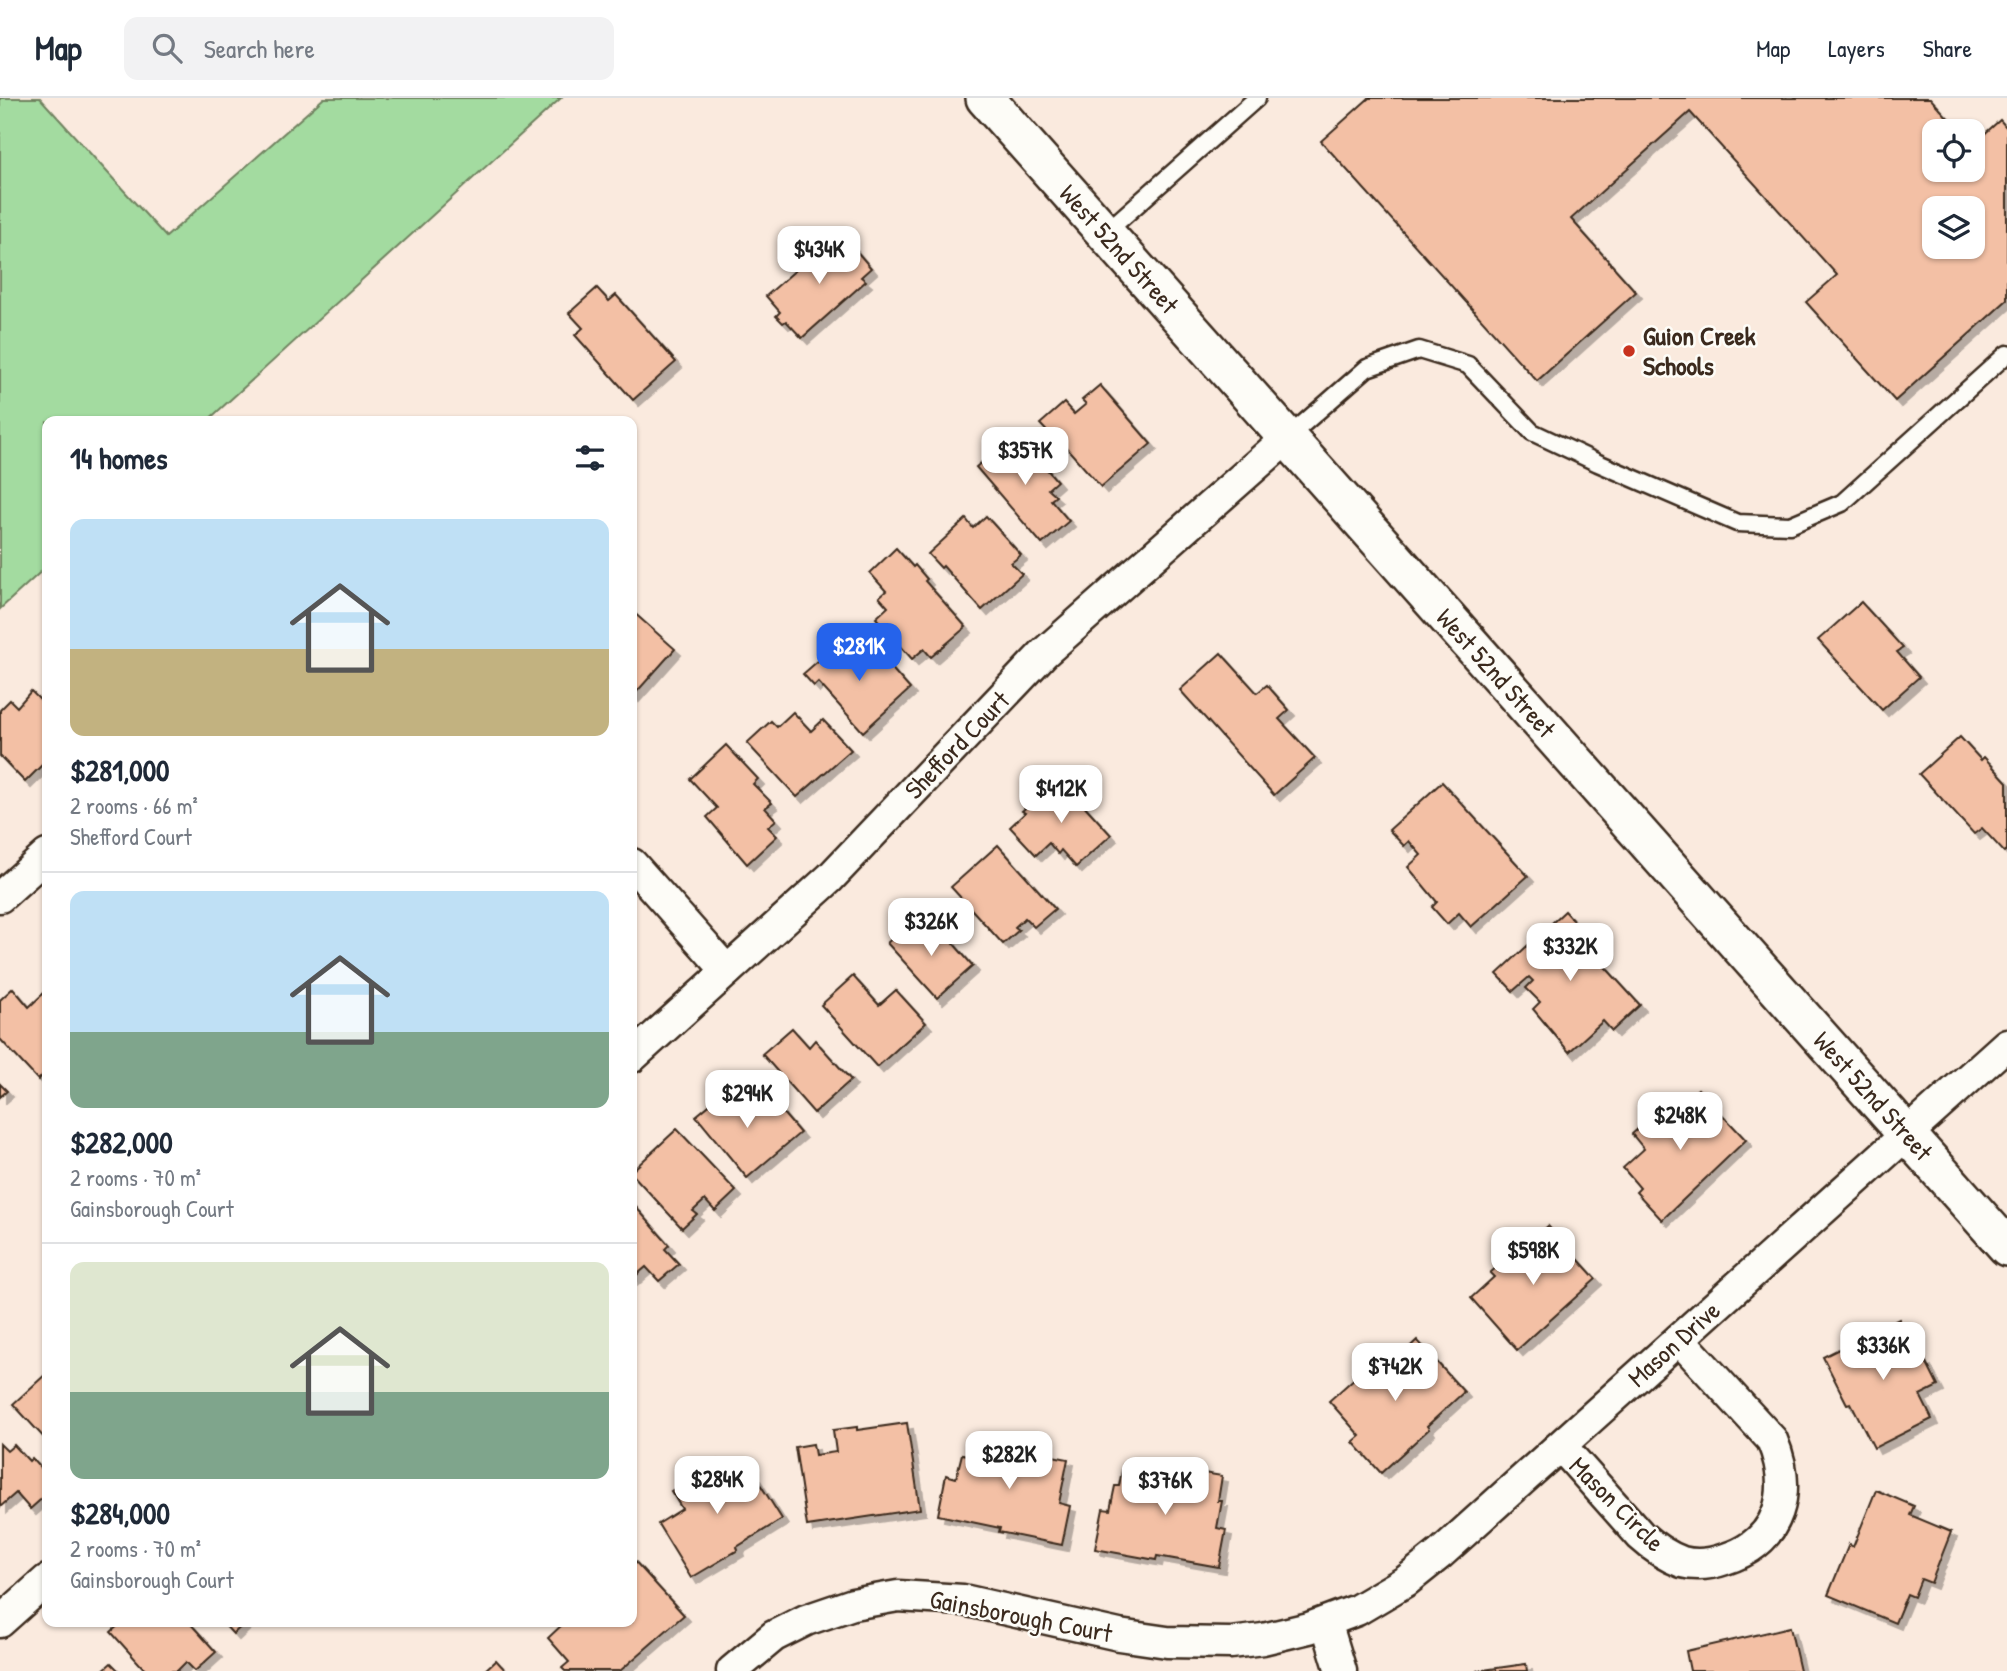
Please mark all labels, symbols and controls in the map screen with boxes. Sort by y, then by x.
search box [124,17,614,80]
text: Map [35,26,82,70]
icon: search [148,29,186,67]
text: Search here [204,31,315,66]
text: Map [1756,32,1790,64]
text: Layers [1828,32,1885,64]
text: Share [1923,32,1972,64]
map controls [1922,119,1985,259]
button: locate [1922,119,1985,182]
street label: West 52nd Street [1052,176,1188,322]
button: layers [1922,196,1985,259]
pin: $434K [770,226,868,286]
text: $434K [793,233,845,264]
place label: Guion Creek Schools [1643,318,1756,383]
marker: Guion Creek Schools [1621,343,1637,359]
pin: $357K [976,428,1074,487]
text: $357K [997,434,1053,465]
text: 14 homes [70,438,168,478]
icon: filters [571,439,609,477]
icon: home [277,565,403,691]
street label: West 52nd Street [1429,600,1565,746]
pin: $281K [810,624,908,683]
text: $281K [833,630,885,661]
street label: Shefford Court [896,682,1018,806]
text: $281,000 [70,750,170,790]
pin: $412K [1012,766,1110,825]
text: $412K [1035,772,1087,803]
text: 2 rooms · 66 m² [70,790,198,821]
text: Shefford Court [70,821,192,852]
pin: $326K [882,898,980,958]
text: $326K [904,905,958,936]
pin: $332K [1521,924,1619,983]
text: $332K [1542,930,1598,961]
icon: home [277,937,403,1063]
street label: West 52nd Street [1806,1023,1942,1169]
pin: $294K [698,1070,796,1130]
text: $294K [721,1077,773,1108]
pin: $248K [1631,1093,1729,1152]
text: $248K [1653,1099,1707,1130]
text: $282,000 [70,1122,173,1162]
text: 2 rooms · 70 m² [70,1162,201,1193]
text: Gainsborough Court [70,1193,234,1224]
pin: $598K [1484,1228,1582,1287]
text: $598K [1507,1234,1559,1265]
street label: Mason Drive [1620,1293,1727,1394]
icon: home [277,1308,403,1434]
pin: $336K [1834,1322,1932,1382]
text: $336K [1856,1329,1910,1360]
pin: $742K [1346,1344,1444,1403]
text: $742K [1368,1350,1422,1381]
pin: $282K [960,1432,1058,1491]
text: $282K [981,1438,1037,1469]
street label: Mason Circle [1562,1448,1673,1559]
pin: $284K [668,1456,766,1516]
pin: $376K [1116,1458,1214,1517]
text: $284K [690,1463,744,1494]
text: $376K [1138,1464,1192,1495]
text: $284,000 [70,1493,170,1533]
text: 2 rooms · 70 m² [70,1533,201,1564]
text: Gainsborough Court [70,1564,234,1595]
street label: Gainsborough Court [927,1581,1116,1651]

